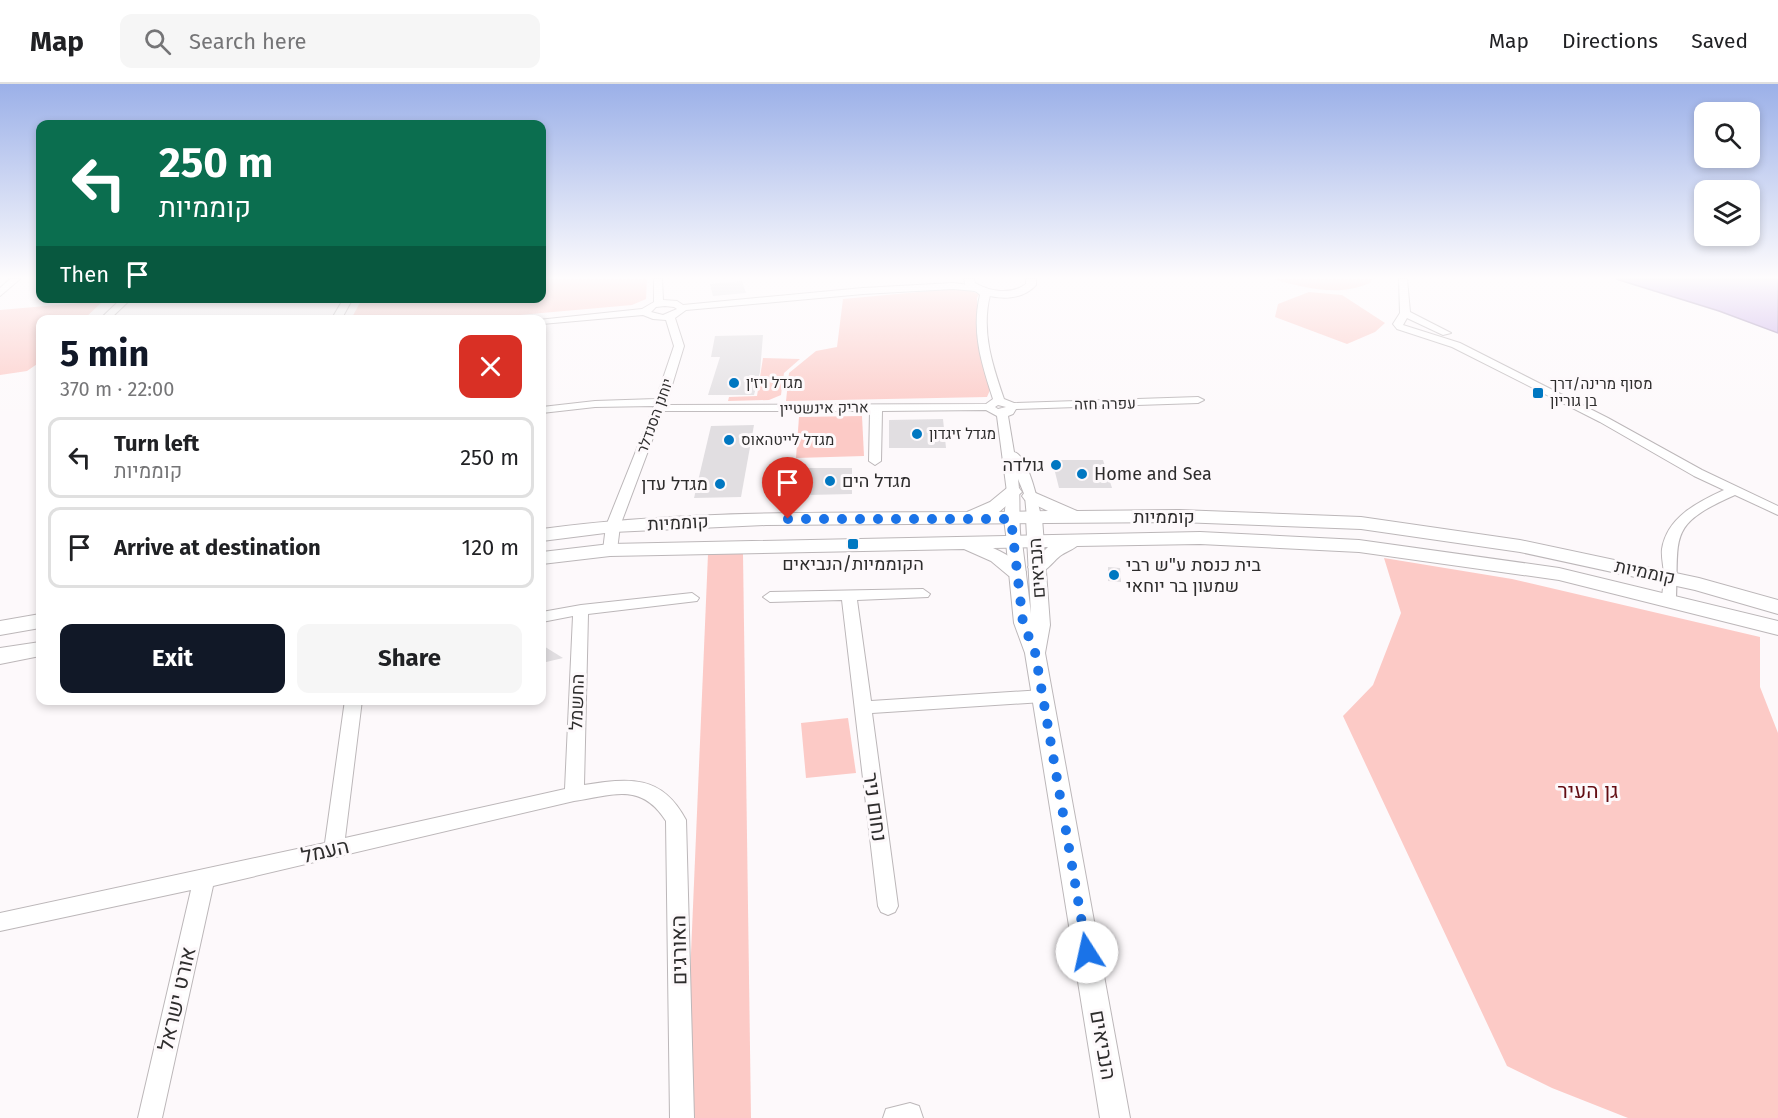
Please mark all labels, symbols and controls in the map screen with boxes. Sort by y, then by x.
search box [120,14,540,68]
text: Map [30,25,84,58]
icon: search [141,25,174,58]
text: Search here [189,28,307,55]
text: Map [1489,28,1529,54]
text: Directions [1562,28,1658,54]
text: Saved [1691,28,1748,54]
map controls [1694,102,1760,246]
button: search [1694,102,1760,168]
text: 250 m [159,138,273,188]
icon: left [60,144,138,222]
button: layers [1694,180,1760,246]
text: קוממיות [159,192,251,224]
icon: arrive [121,258,154,291]
text: Then [60,261,109,288]
text: 5 min [60,332,149,376]
button: close [459,335,522,398]
place label: מגדל ויז'ן [746,374,803,392]
place label: מסוף מרינה/דרך בן גוריון [1550,375,1652,410]
street label: יוחנן הסנדלר [633,376,677,456]
marker: מגדל ויז'ן [727,376,741,390]
text: 370 m · 22:00 [60,377,174,401]
marker: מסוף מרינה/דרך בן גוריון [1531,386,1545,400]
street label: עפרה חזה [1074,394,1136,414]
street label: אריק אינשטיין [779,398,869,418]
place label: מגדל זיגדון [929,425,996,443]
marker: מגדל זיגדון [910,427,924,441]
text: Turn left [114,430,199,457]
place label: מגדל לייטהאוס [741,431,834,449]
marker: מגדל לייטהאוס [722,433,736,447]
icon: left [63,441,96,474]
text: 250 m [460,444,519,471]
place label: גולדה [1003,454,1044,476]
pin [762,457,813,519]
marker: גולדה [1049,458,1063,472]
text: קוממיות [114,459,182,483]
place label: Home and Sea [1094,463,1212,485]
icon: arrive [771,466,804,499]
marker: Home and Sea [1075,467,1089,481]
place label: מגדל הים [842,470,911,492]
place label: מגדל עדן [641,473,708,495]
marker: מגדל הים [823,474,837,488]
marker: מגדל עדן [713,477,727,491]
street label: קוממיות [1133,506,1195,528]
street label: קוממיות [647,510,709,536]
icon: arrive [63,531,96,564]
text: Arrive at destination [114,534,321,561]
text: 120 m [462,534,519,561]
marker: הקוממיות/הנביאים [846,537,860,551]
street label: הנביאים [1024,537,1050,599]
place label: הקוממיות/הנביאים [782,553,924,575]
place label: בית כנסת ע"ש רבי שמעון בר יוחאי [1126,554,1262,597]
street label: קוממיות [1613,555,1677,589]
marker: בית כנסת ע"ש רבי שמעון בר יוחאי [1107,568,1121,582]
button: Exit [60,624,285,693]
button: Share [297,624,522,693]
street label: החשמל [565,673,589,731]
street label: נחום ניר [857,771,893,843]
park label: גן העיר [1558,778,1618,804]
street label: העמל [298,833,352,869]
street label: האורגים [665,915,693,985]
position arrow [1055,920,1119,984]
street label: אורט ישראל [152,944,202,1054]
street label: הנביאים [1084,1008,1122,1082]

